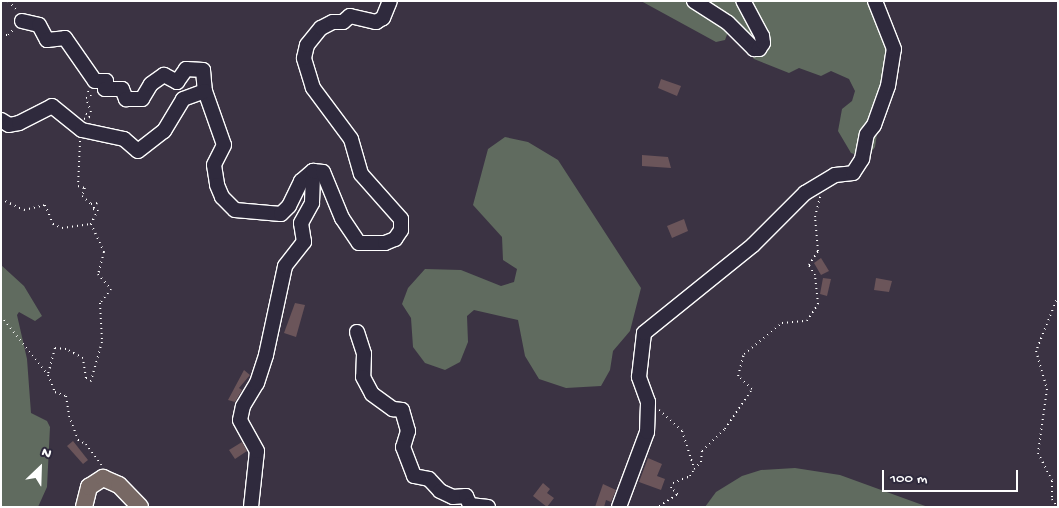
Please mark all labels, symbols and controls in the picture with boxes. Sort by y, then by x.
north arrow [15,443,65,493]
text: N [39,444,54,463]
scale bar [884,460,1020,492]
text: 100 m [890,470,927,488]

